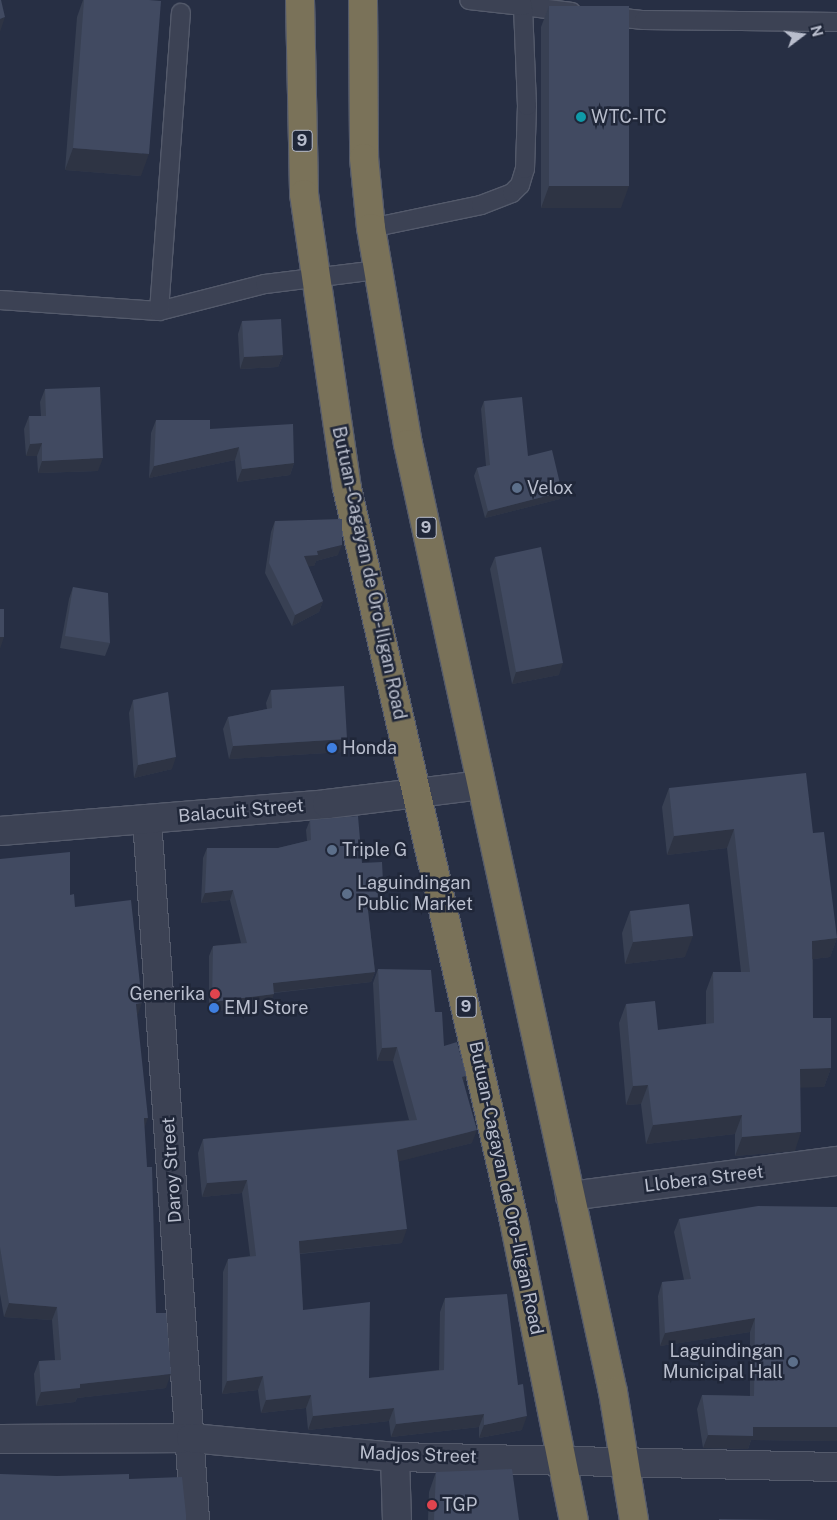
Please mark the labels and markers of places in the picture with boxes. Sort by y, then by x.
place label: WTC-ITC [591,106,667,128]
marker: WTC-ITC [575,111,587,123]
place label: Velox [527,477,573,499]
marker: Velox [511,482,523,494]
place label: Honda [342,737,397,759]
marker: Honda [326,742,338,754]
place label: Triple G [342,839,407,861]
marker: Triple G [326,844,338,856]
place label: Laguindingan Public Market [357,873,473,916]
marker: Laguindingan Public Market [341,888,353,900]
place label: Generika [130,983,205,1005]
marker: Generika [209,988,221,1000]
place label: EMJ Store [224,997,308,1019]
marker: EMJ Store [208,1002,220,1014]
place label: Laguindingan Municipal Hall [663,1341,783,1384]
marker: Laguindingan Municipal Hall [787,1356,799,1368]
place label: TGP [442,1494,477,1516]
marker: TGP [426,1499,438,1511]

